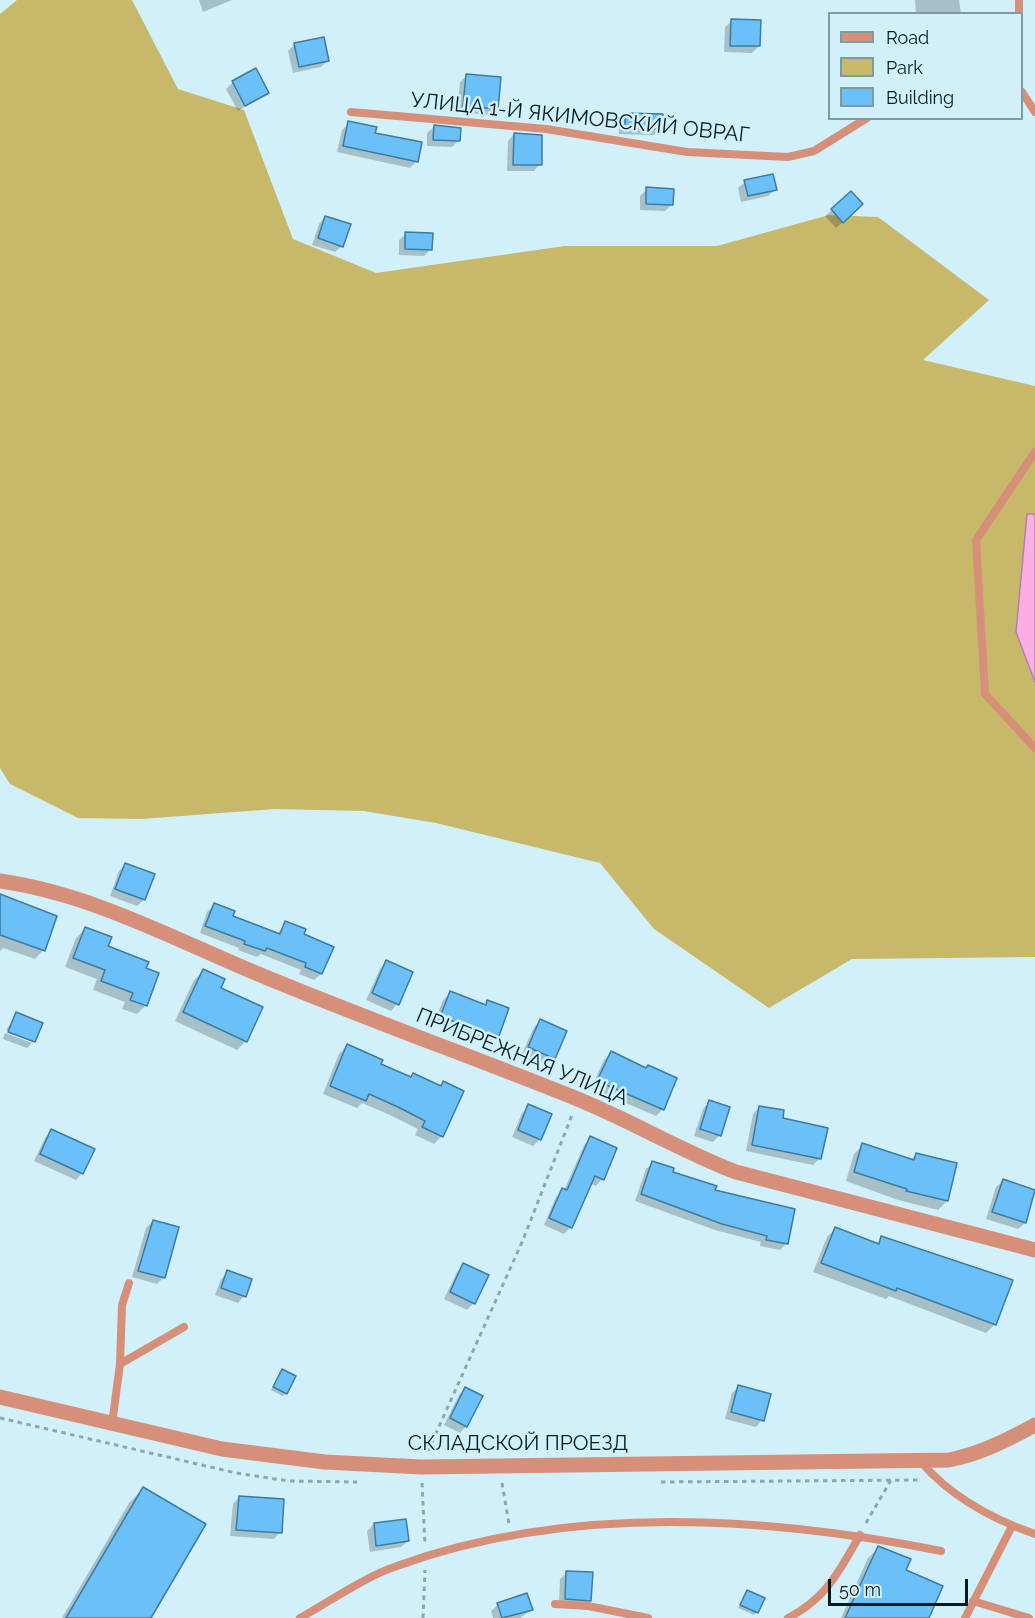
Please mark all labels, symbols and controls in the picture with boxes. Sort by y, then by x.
legend [828,12,1023,120]
text: Road [886,27,929,48]
text: Park [886,57,923,78]
text: Building [886,87,954,108]
street label: УЛИЦА 1-Й ЯКИМОВСКИЙ ОВРАГ [409,88,751,148]
street label: ПРИБРЕЖНАЯ УЛИЦА [412,1003,632,1111]
street label: СКЛАДСКОЙ ПРОЕЗД [408,1431,628,1457]
scale bar [831,1567,970,1605]
text: 50 m [839,1579,881,1600]

